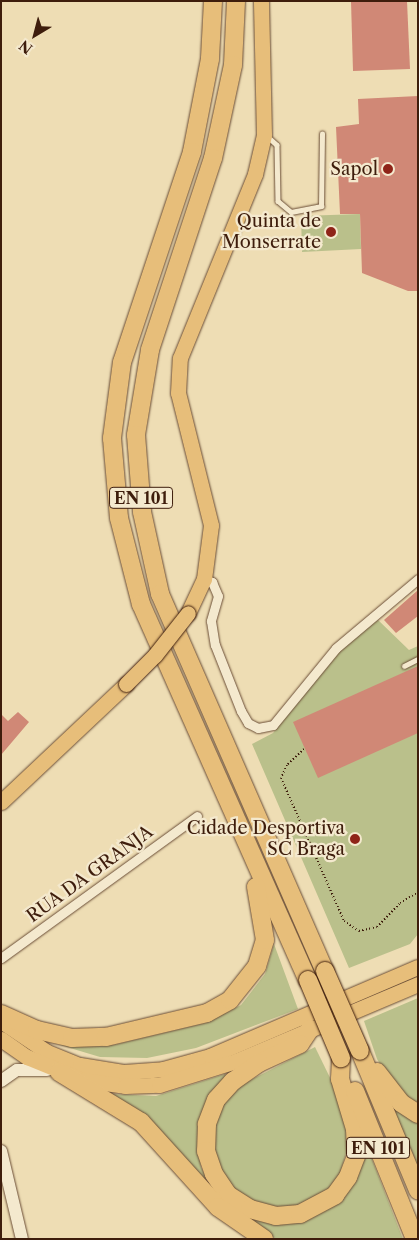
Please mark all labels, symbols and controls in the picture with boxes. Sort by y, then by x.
north arrow [10,10,60,60]
text: N [16,36,36,58]
place label: Sapol [330,158,378,180]
marker: Sapol [382,163,394,175]
place label: Quinta de Monserrate [222,211,321,253]
marker: Quinta de Monserrate [325,226,337,238]
road number: EN 101 [108,484,174,512]
place label: Cidade Desportiva SC Braga [187,818,345,861]
street label: RUA DA GRANJA [22,821,158,927]
marker: Cidade Desportiva SC Braga [349,833,361,845]
road number: EN 101 [346,1134,410,1162]

